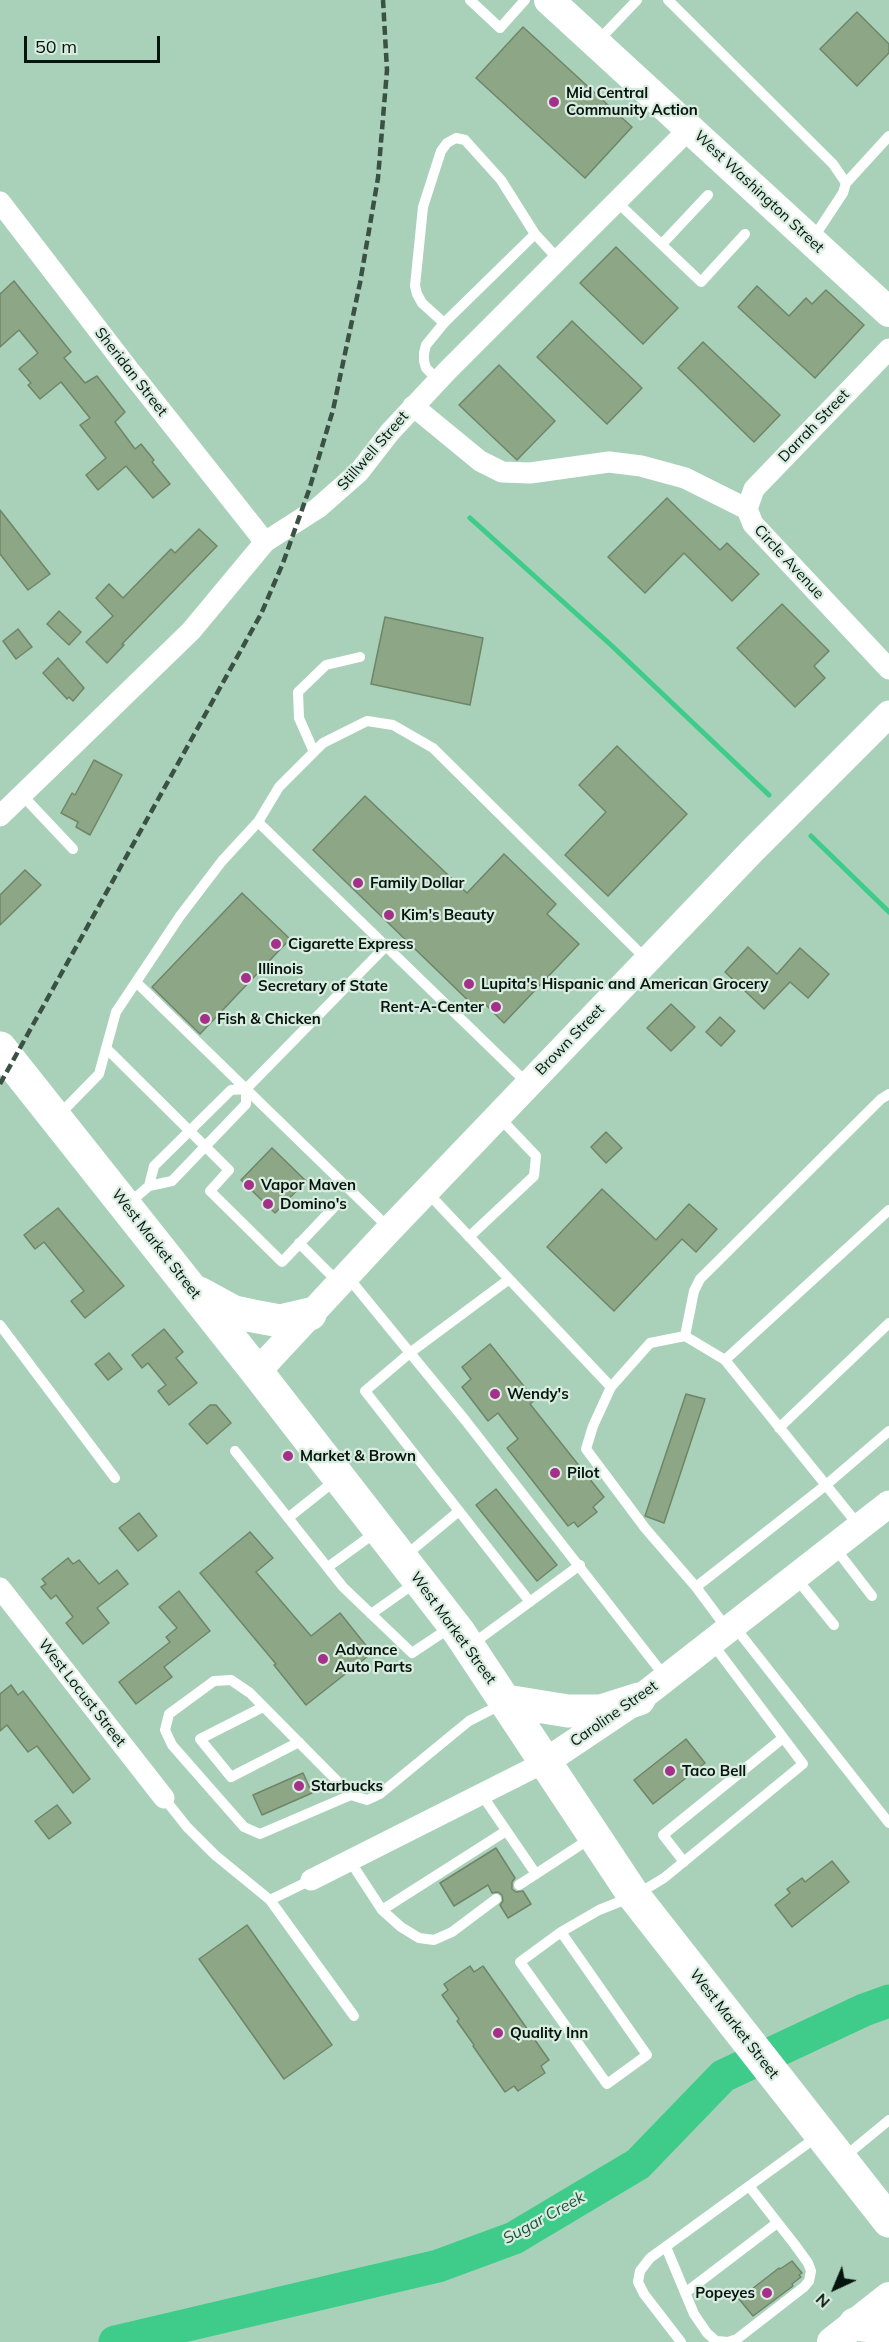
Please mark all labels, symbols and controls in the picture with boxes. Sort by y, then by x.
scale bar [27,24,164,62]
text: 50 m [35,35,77,58]
place label: Mid Central Community Action [566,84,698,119]
marker: Mid Central Community Action [547,95,561,109]
street label: West Washington Street [690,127,828,257]
street label: Sheridan Street [91,324,171,420]
street label: Darrah Street [775,386,853,466]
street label: Stillwell Street [334,408,412,494]
street label: Circle Avenue [750,521,828,603]
place label: Family Dollar [370,874,464,892]
marker: Family Dollar [351,876,365,890]
place label: Kim's Beauty [401,906,494,924]
marker: Kim's Beauty [382,908,396,922]
place label: Cigarette Express [288,935,413,953]
marker: Cigarette Express [269,937,283,951]
place label: Illinois Secretary of State [258,960,388,995]
marker: Illinois Secretary of State [239,971,253,985]
place label: Lupita's Hispanic and American Grocery [481,975,768,993]
marker: Lupita's Hispanic and American Grocery [462,977,476,991]
place label: Rent-A-Center [380,998,484,1016]
marker: Rent-A-Center [489,1000,503,1014]
street label: Brown Street [532,1001,608,1079]
place label: Fish & Chicken [217,1010,321,1028]
marker: Fish & Chicken [198,1012,212,1026]
place label: Vapor Maven [261,1176,356,1194]
marker: Vapor Maven [242,1178,256,1192]
street label: West Market Street [108,1186,204,1302]
place label: Domino's [280,1195,347,1213]
marker: Domino's [261,1197,275,1211]
place label: Wendy's [507,1385,569,1403]
marker: Wendy's [488,1387,502,1401]
place label: Market & Brown [300,1447,416,1465]
marker: Market & Brown [281,1449,295,1463]
place label: Pilot [567,1464,599,1482]
marker: Pilot [548,1466,562,1480]
street label: West Market Street [406,1568,500,1688]
street label: West Locust Street [35,1636,129,1750]
place label: Advance Auto Parts [335,1641,412,1676]
marker: Advance Auto Parts [316,1652,330,1666]
street label: Caroline Street [567,1677,661,1751]
place label: Taco Bell [682,1762,746,1780]
marker: Taco Bell [663,1764,677,1778]
place label: Starbucks [311,1777,383,1795]
marker: Starbucks [292,1779,306,1793]
street label: West Market Street [686,1966,782,2082]
place label: Quality Inn [510,2024,588,2042]
marker: Quality Inn [491,2026,505,2040]
water label: Sugar Creek [500,2188,588,2248]
north arrow [805,2258,865,2318]
place label: Popeyes [695,2284,755,2302]
marker: Popeyes [760,2286,774,2300]
text: N [811,2290,834,2312]

